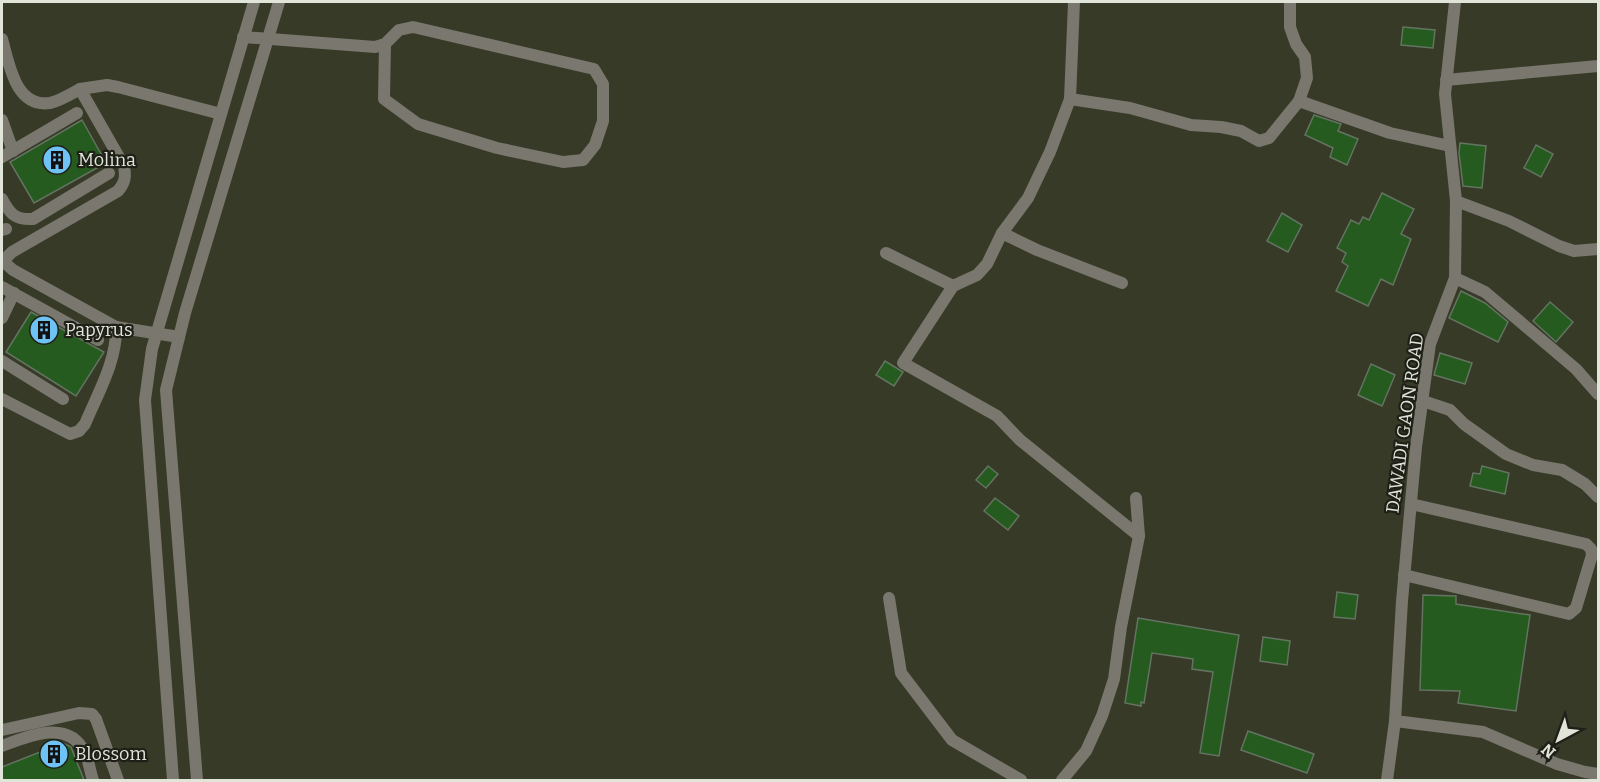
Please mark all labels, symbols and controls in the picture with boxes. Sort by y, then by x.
building icon: Molina [41,144,73,176]
place label: Molina [78,149,136,171]
building icon: Papyrus [28,314,60,346]
place label: Papyrus [65,319,133,341]
street label: DAWADI GAON ROAD [1381,331,1429,515]
north arrow [1528,710,1588,770]
building icon: Blossom [38,738,70,770]
text: N [1538,740,1559,762]
place label: Blossom [75,743,147,765]

